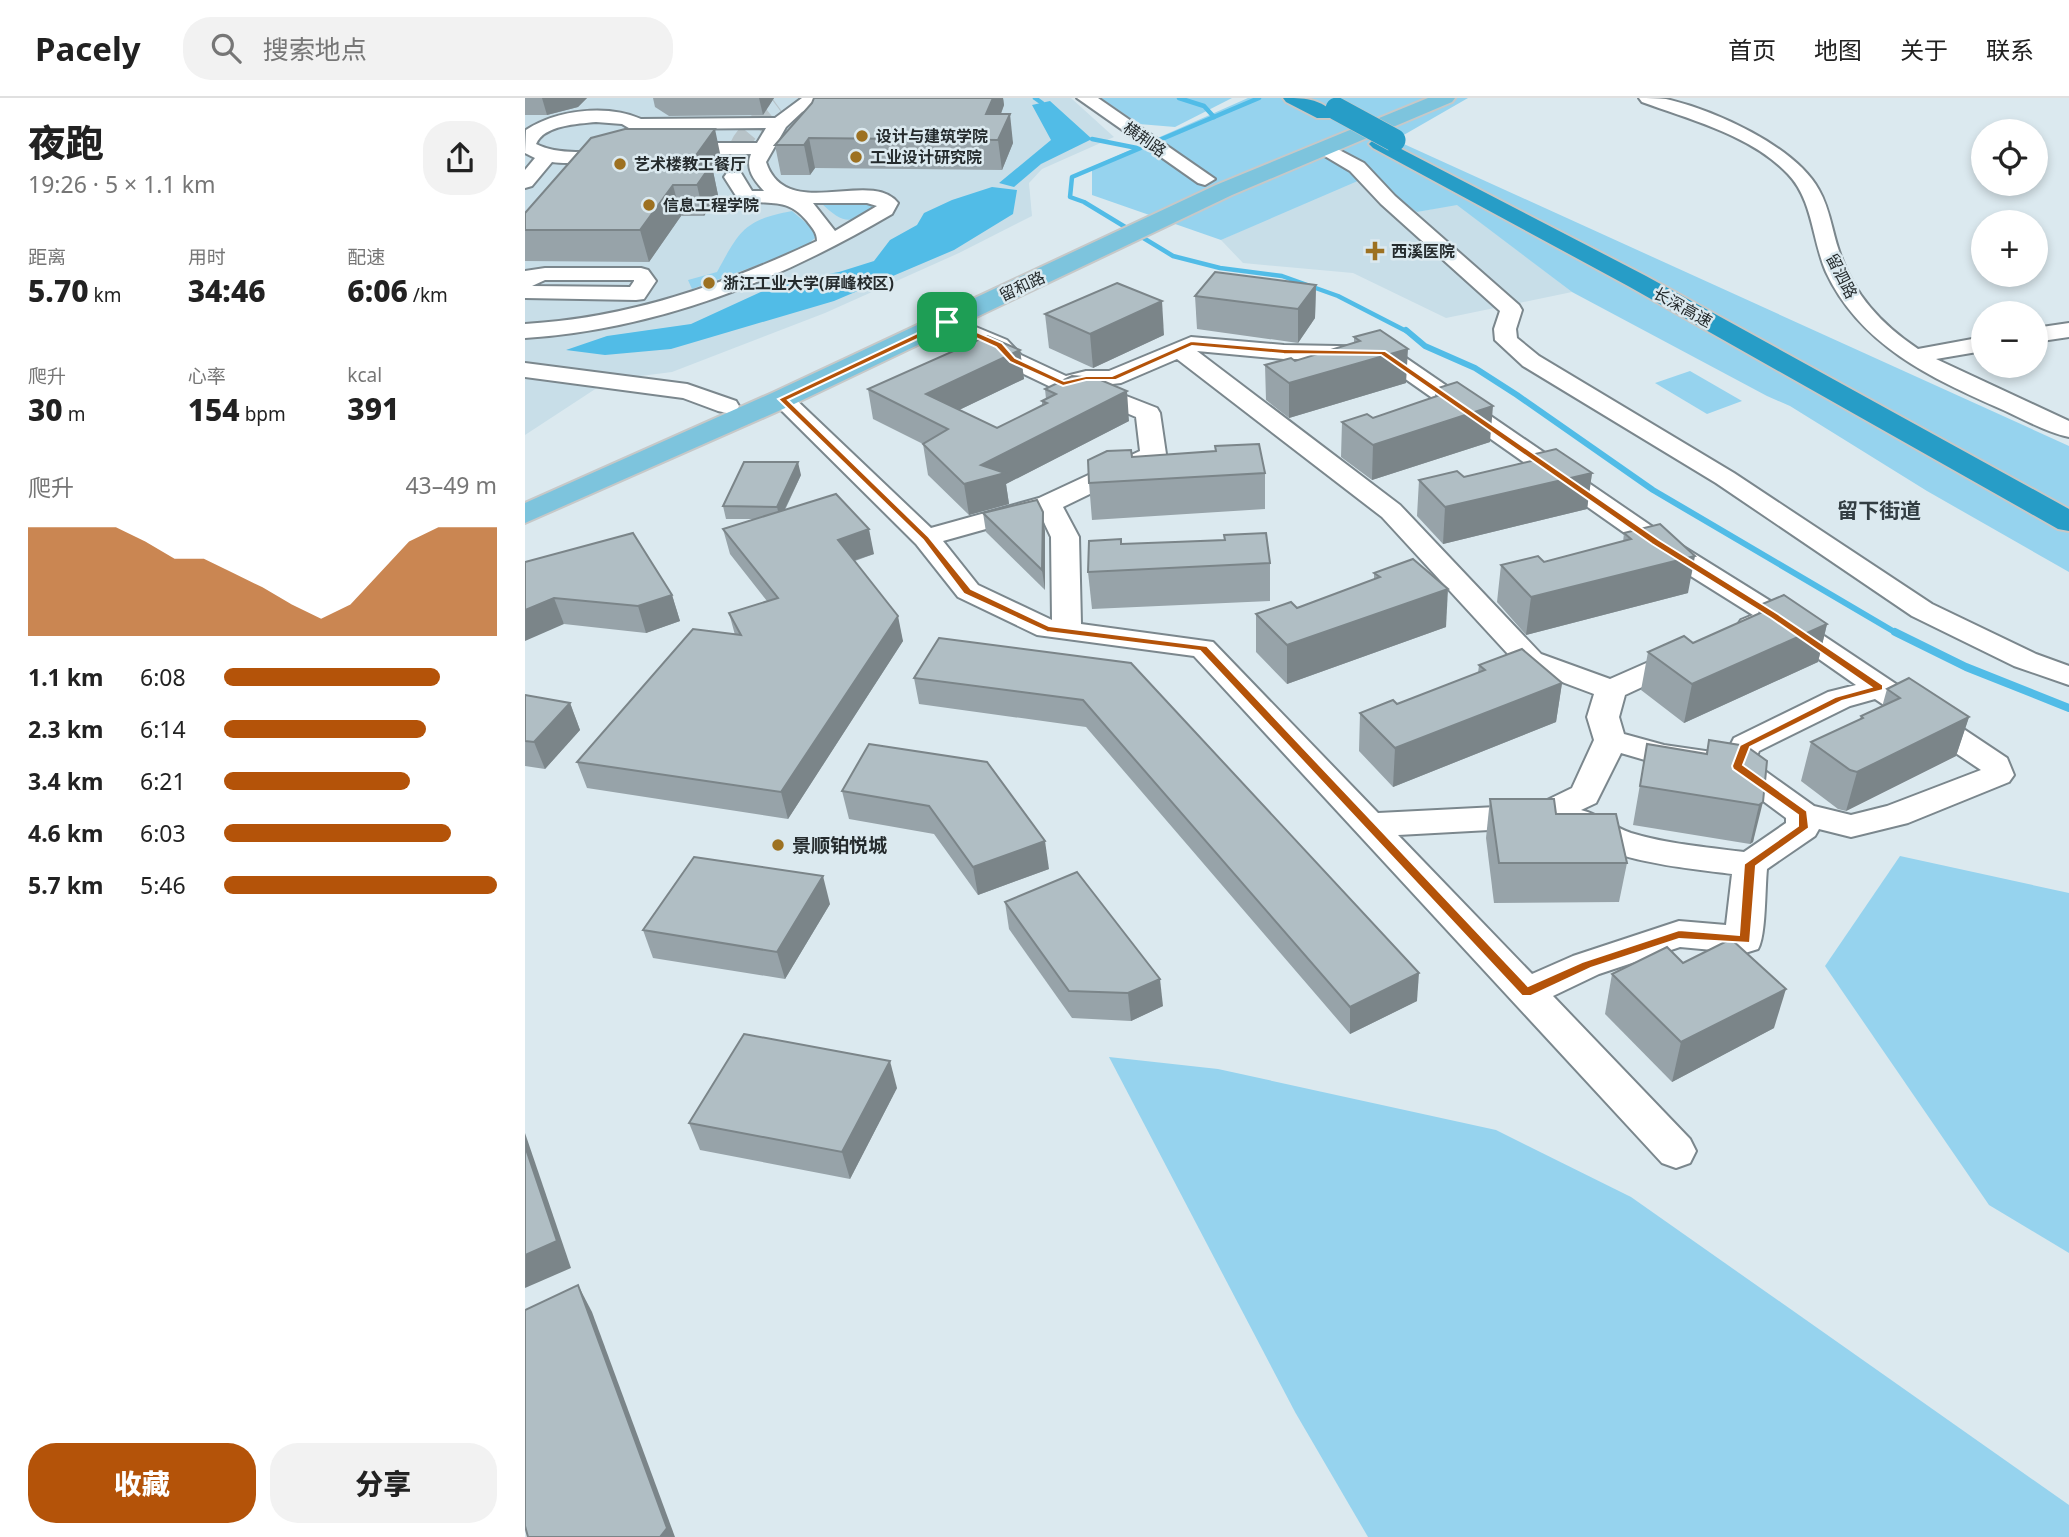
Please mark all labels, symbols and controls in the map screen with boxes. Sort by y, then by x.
search box [183,17,673,80]
text: Pacely [35,26,141,71]
icon: search [207,29,245,67]
text: 搜索地点 [263,31,367,67]
text: 首页 [1728,33,1776,66]
text: 地图 [1814,33,1862,66]
text: 关于 [1900,33,1948,66]
text: 联系 [1986,33,2034,66]
text: 夜跑 [28,116,104,168]
street label: 横荆路 [1119,116,1171,162]
map controls [1971,119,2048,378]
button: locate [1971,119,2048,196]
button: share [423,121,497,195]
place label: 设计与建筑学院 [876,125,988,147]
marker: 设计与建筑学院 [854,128,870,144]
place label: 工业设计研究院 [870,146,982,168]
marker: 工业设计研究院 [848,149,864,165]
place label: 艺术楼教工餐厅 [634,153,746,175]
marker: 艺术楼教工餐厅 [612,156,628,172]
text: 19:26 · 5 × 1.1 km [28,168,215,200]
place label: 信息工程学院 [663,194,759,216]
marker: 信息工程学院 [641,197,657,213]
button: + [1971,210,2048,287]
place label: 西溪医院 [1391,240,1455,262]
marker: 西溪医院 [1365,241,1385,261]
text: 距离 [28,244,66,270]
text: 用时 [188,244,226,270]
text: 配速 [347,244,385,270]
street label: 留泗路 [1821,250,1863,302]
street label: 留和路 [996,266,1048,306]
text: 5.70 [28,270,89,311]
text: 34:46 [188,270,266,311]
text: 6:06 [347,270,408,311]
place label: 浙江工业大学(屏峰校区) [723,272,894,294]
marker: 浙江工业大学(屏峰校区) [701,275,717,291]
text: km [89,282,121,308]
text: /km [408,282,448,308]
street label: 长深高速 [1650,282,1716,332]
pin [917,292,977,352]
button: − [1971,301,2048,378]
icon: arrive [928,303,966,341]
text: kcal [347,362,382,388]
text: 爬升 [28,363,66,389]
text: 心率 [188,363,226,389]
text: 391 [347,388,399,429]
text: 30 [28,389,63,430]
text: 154 [188,389,240,430]
text: m [63,401,85,427]
text: bpm [240,401,286,427]
text: 43–49 m [405,469,497,501]
text: 爬升 [28,471,74,503]
district label: 留下街道 [1837,496,1921,524]
text: 1.1 km [28,661,103,693]
text: 6:08 [140,661,186,693]
text: 2.3 km [28,713,103,745]
text: 6:14 [140,713,186,745]
text: 3.4 km [28,765,103,797]
text: 6:21 [140,765,186,797]
text: 4.6 km [28,817,103,849]
text: 6:03 [140,817,186,849]
place label: 景顺铂悦城 [792,832,887,858]
marker: 景顺铂悦城 [770,837,786,853]
text: 5.7 km [28,869,103,901]
text: 5:46 [140,869,186,901]
button: 收藏 [28,1443,256,1523]
button: 分享 [270,1443,497,1523]

